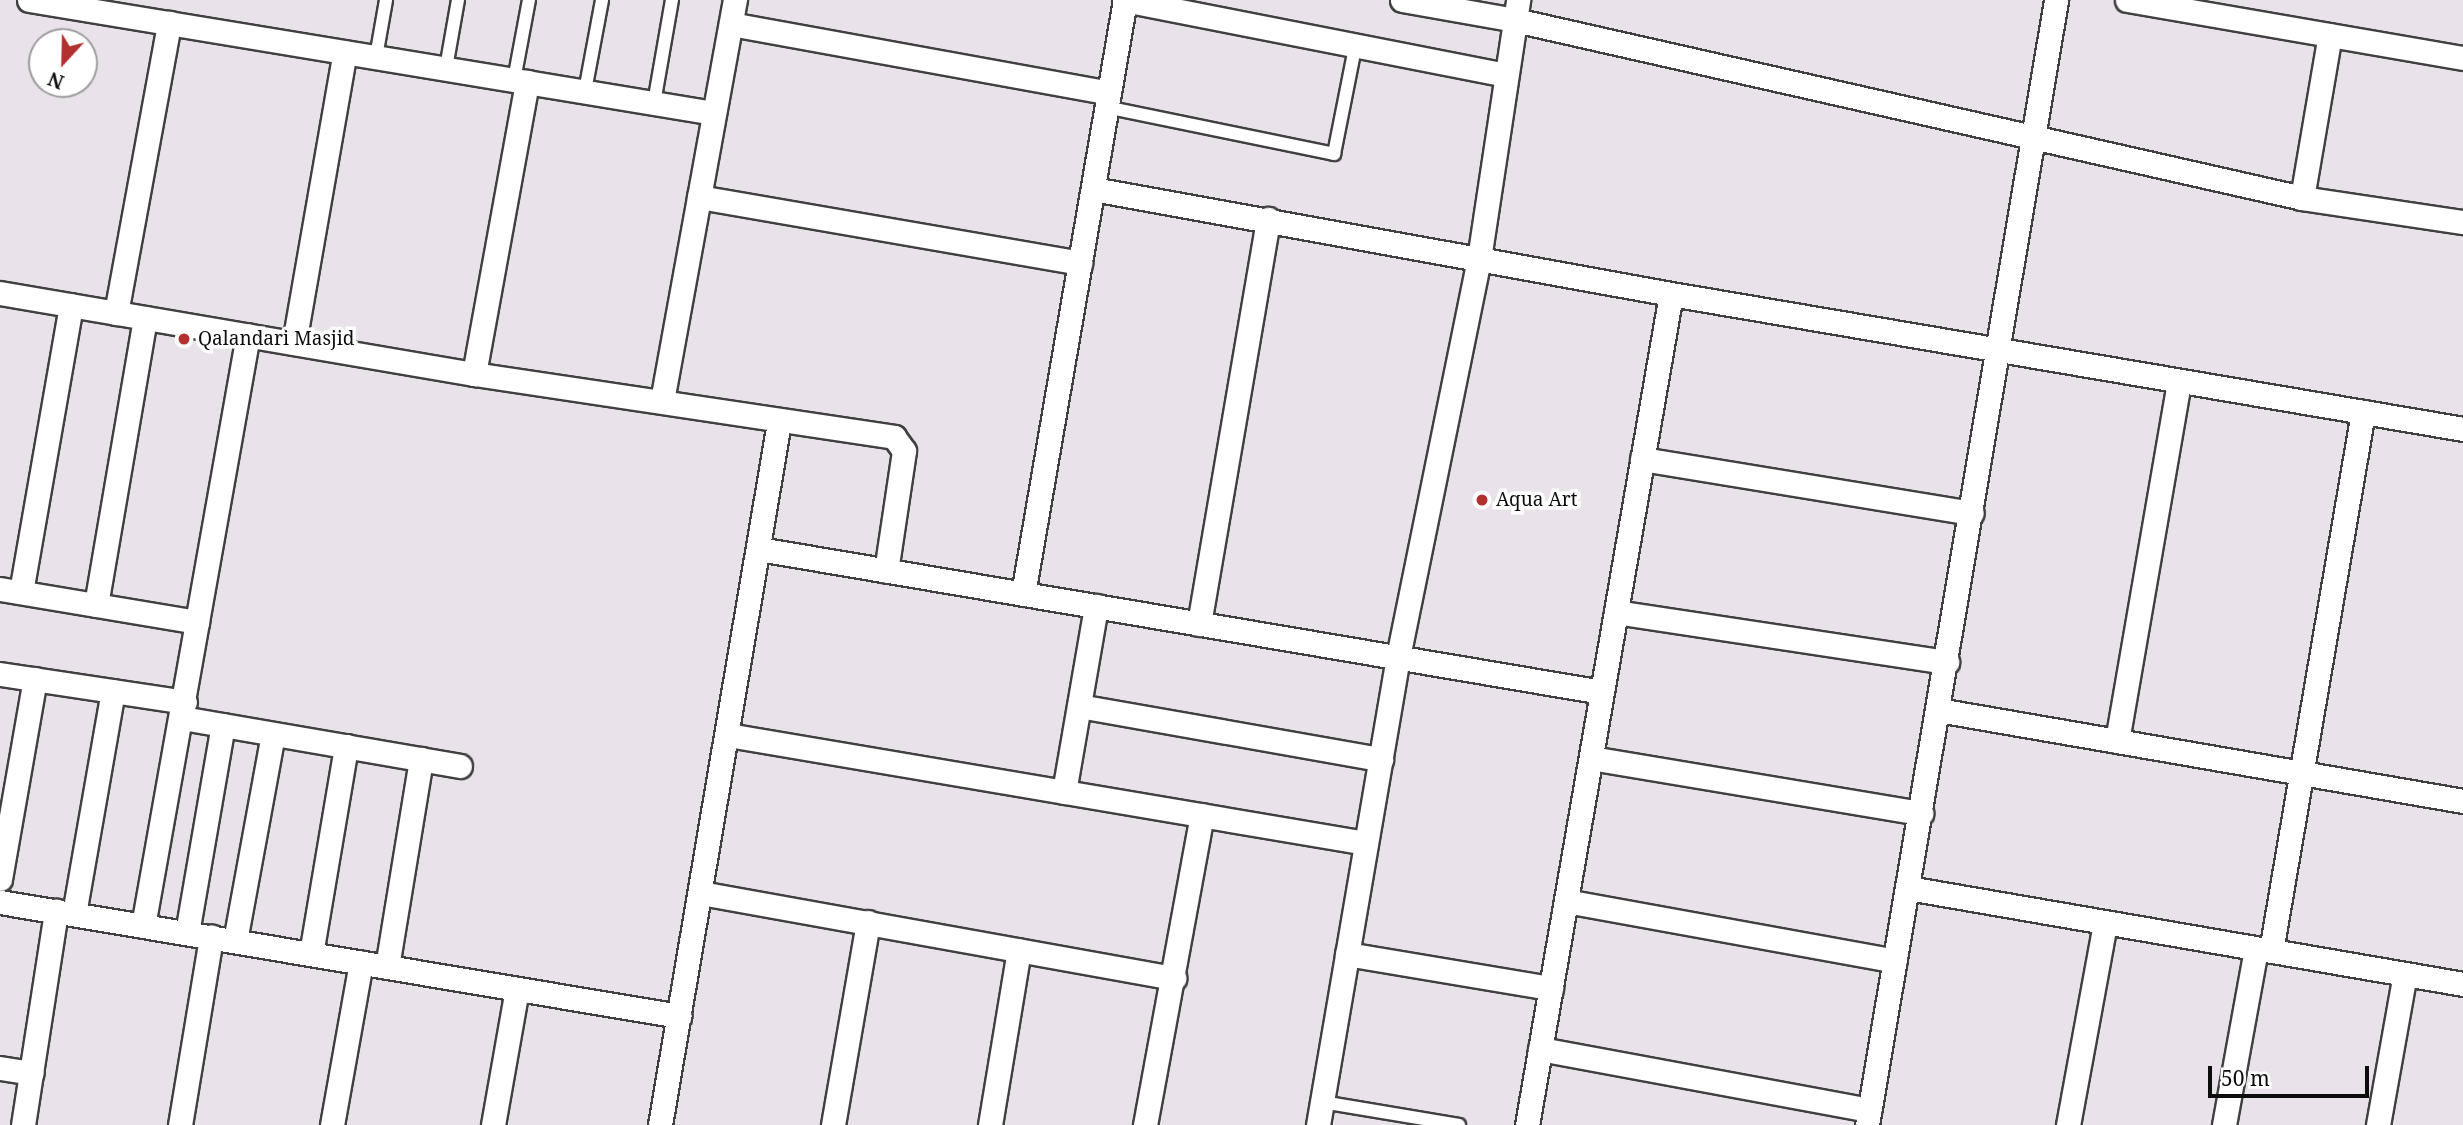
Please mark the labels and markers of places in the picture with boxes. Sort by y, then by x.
place label: Qalandari Masjid [198,328,355,350]
marker: Qalandari Masjid [176,331,192,347]
place label: Aqua Art [1496,489,1577,511]
marker: Aqua Art [1474,492,1490,508]

